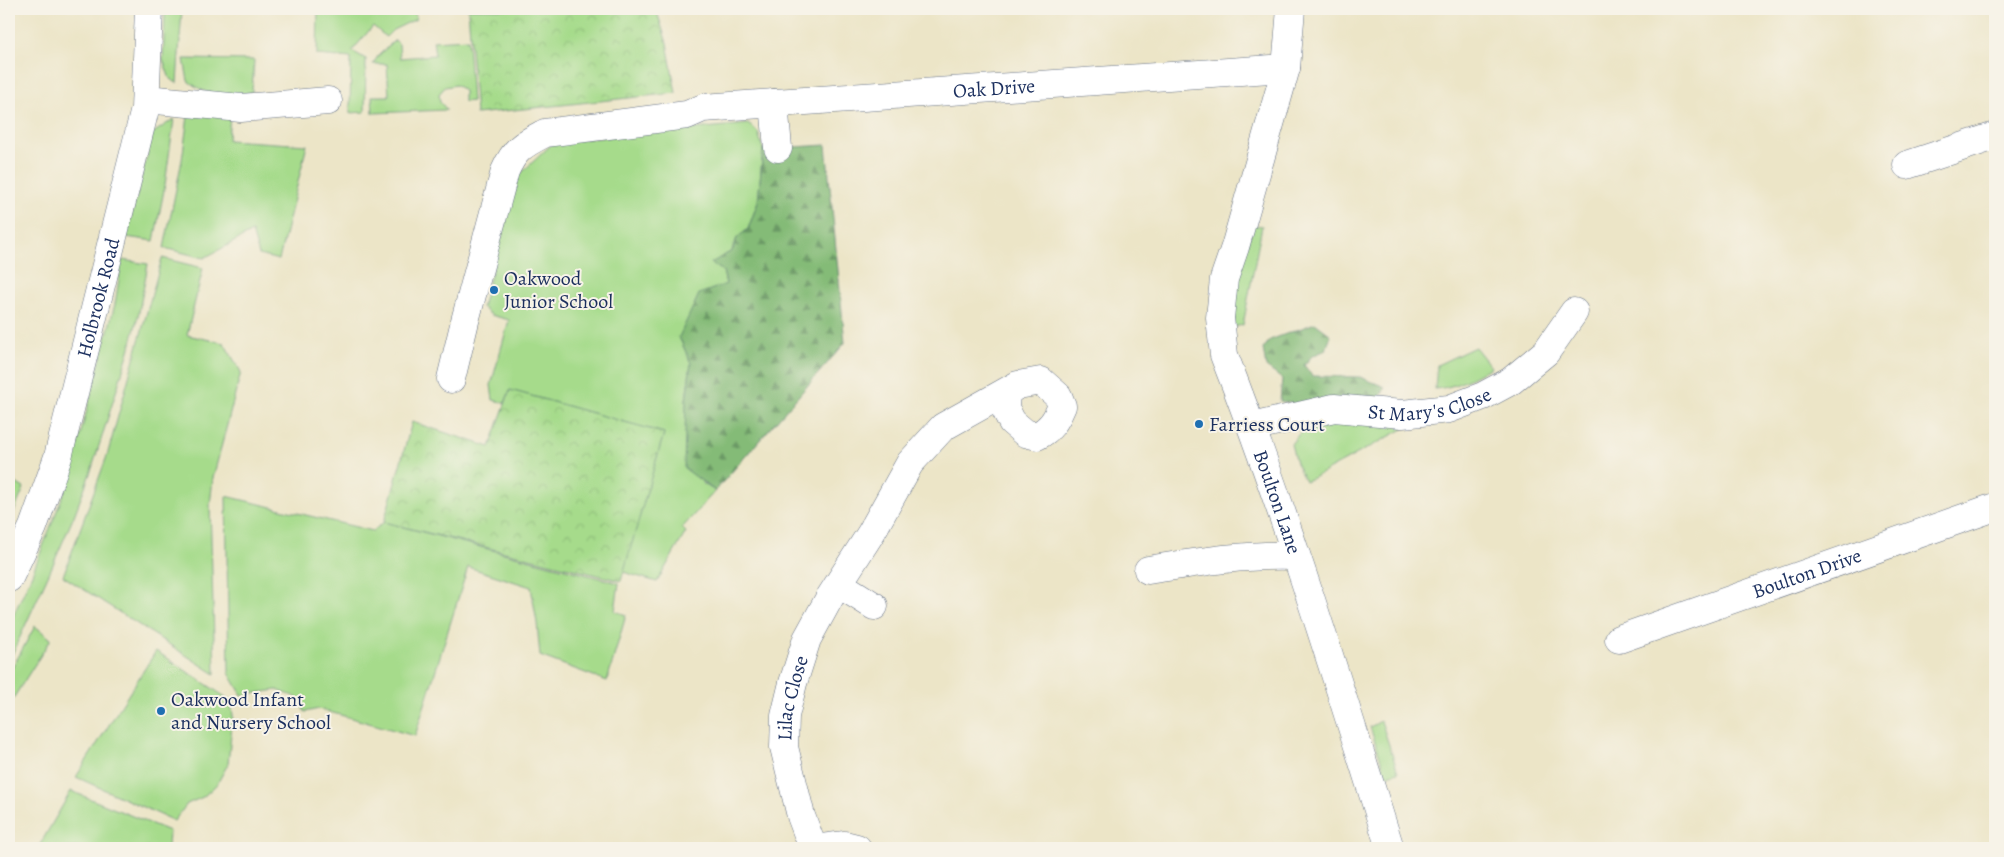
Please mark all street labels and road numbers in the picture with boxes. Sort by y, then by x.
street label: Oak Drive [952,72,1036,104]
street label: Holbrook Road [70,235,126,360]
street label: St Mary's Close [1367,381,1496,428]
street label: Boulton Lane [1247,446,1308,557]
street label: Boulton Drive [1749,541,1865,605]
street label: Lilac Close [771,652,814,741]

